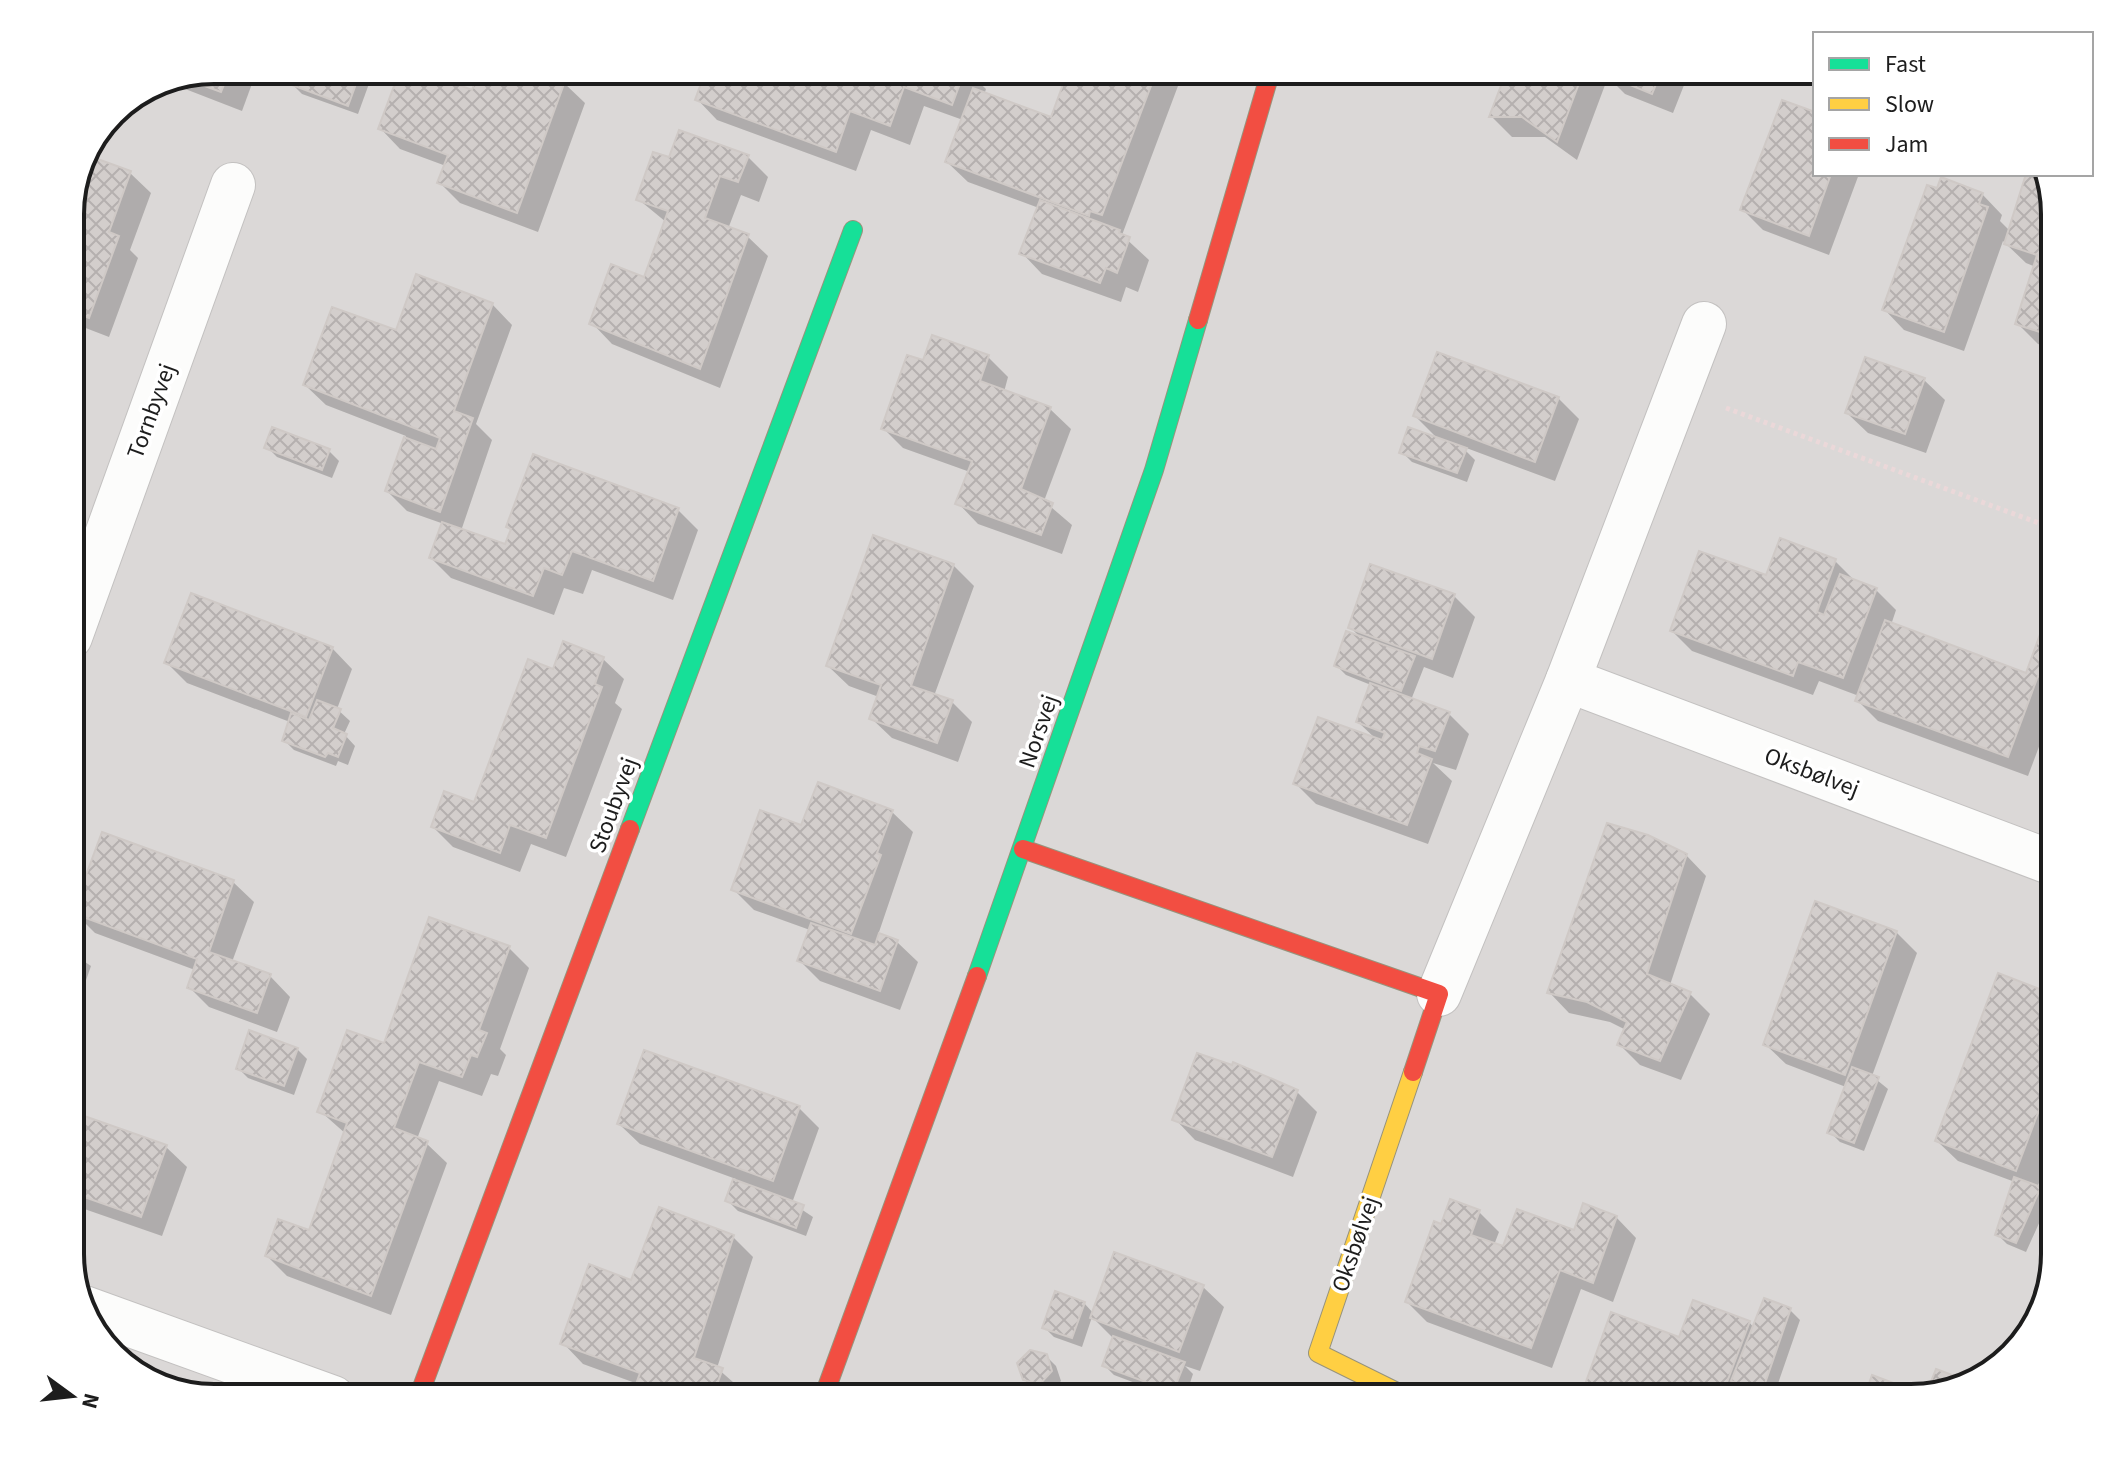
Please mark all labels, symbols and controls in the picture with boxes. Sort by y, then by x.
legend [1813,32,2093,176]
text: Fast [1885,47,1926,82]
text: Slow [1885,87,1934,122]
text: Jam [1885,127,1929,162]
street label: Tornbyvej [118,359,185,464]
street label: Norsvej [1010,690,1067,773]
street label: Oksbølvej [1759,738,1864,807]
street label: Stoubyvej [580,752,647,858]
street label: Oksbølvej [1323,1192,1388,1297]
north arrow [32,1356,112,1436]
text: N [73,1390,108,1412]

